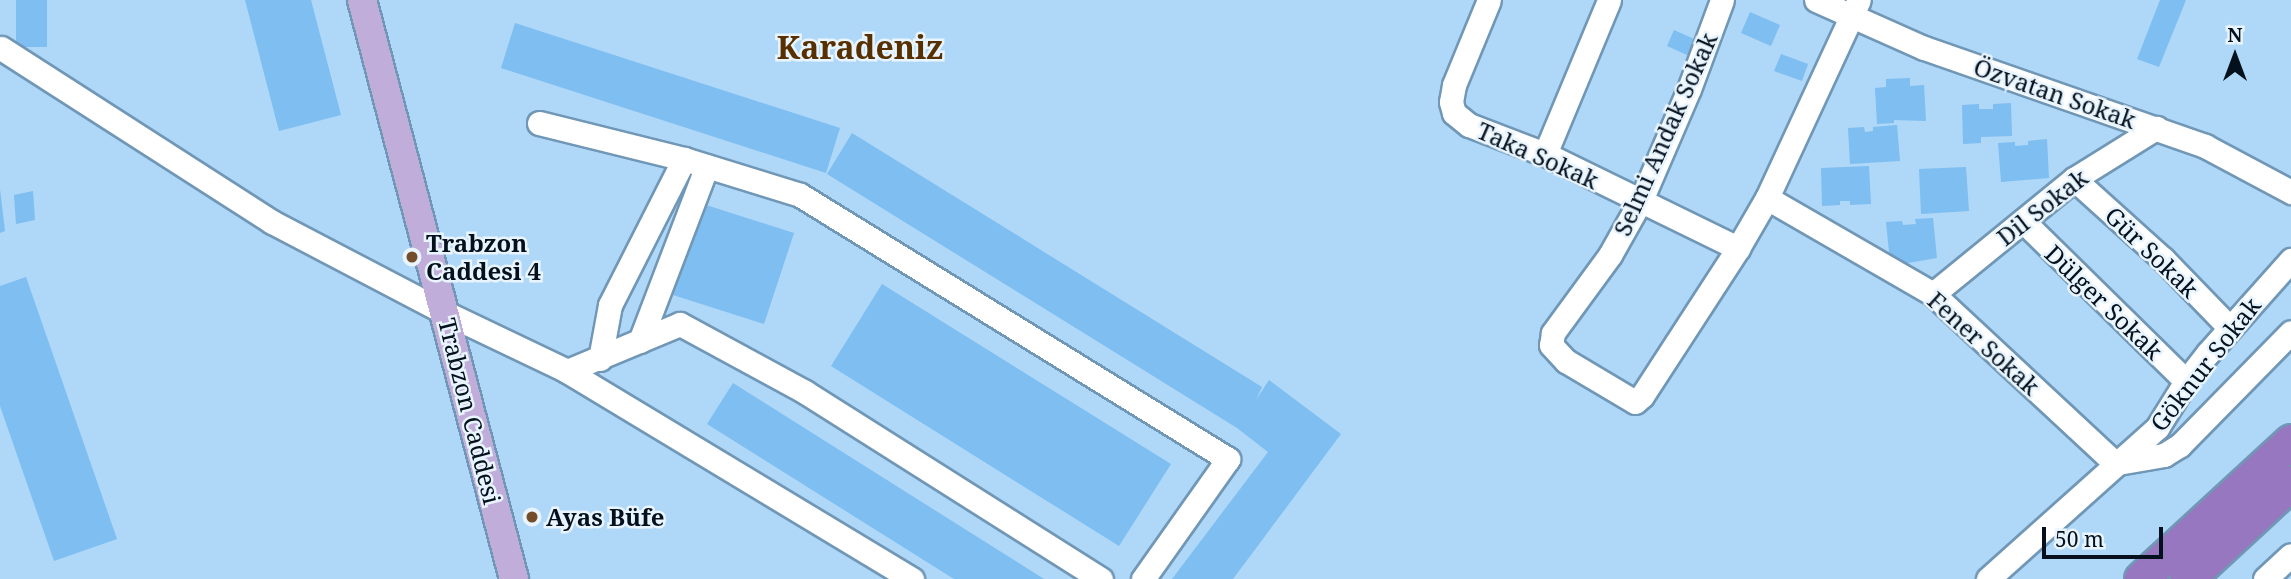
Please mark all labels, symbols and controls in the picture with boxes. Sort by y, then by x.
north arrow [2200,21,2270,91]
text: N [2228,22,2242,48]
district label: Karadeniz [777,28,943,66]
street label: Selmi Andak Sokak [1607,28,1723,240]
street label: Özvatan Sokak [1970,52,2140,134]
street label: Taka Sokak [1473,115,1603,195]
street label: Dil Sokak [1991,163,2093,251]
street label: Gür Sokak [2099,201,2205,303]
place label: Trabzon Caddesi 4 [426,229,541,285]
street label: Dülger Sokak [2039,239,2169,365]
marker: Trabzon Caddesi 4 [404,249,420,265]
street label: Fener Sokak [1922,285,2046,401]
street label: Göknur Sokak [2144,291,2266,437]
street label: Trabzon Caddesi [433,315,507,507]
place label: Ayas Büfe [546,503,665,531]
marker: Ayas Büfe [524,509,540,525]
scale bar [2046,512,2167,556]
text: 50 m [2055,525,2104,553]

